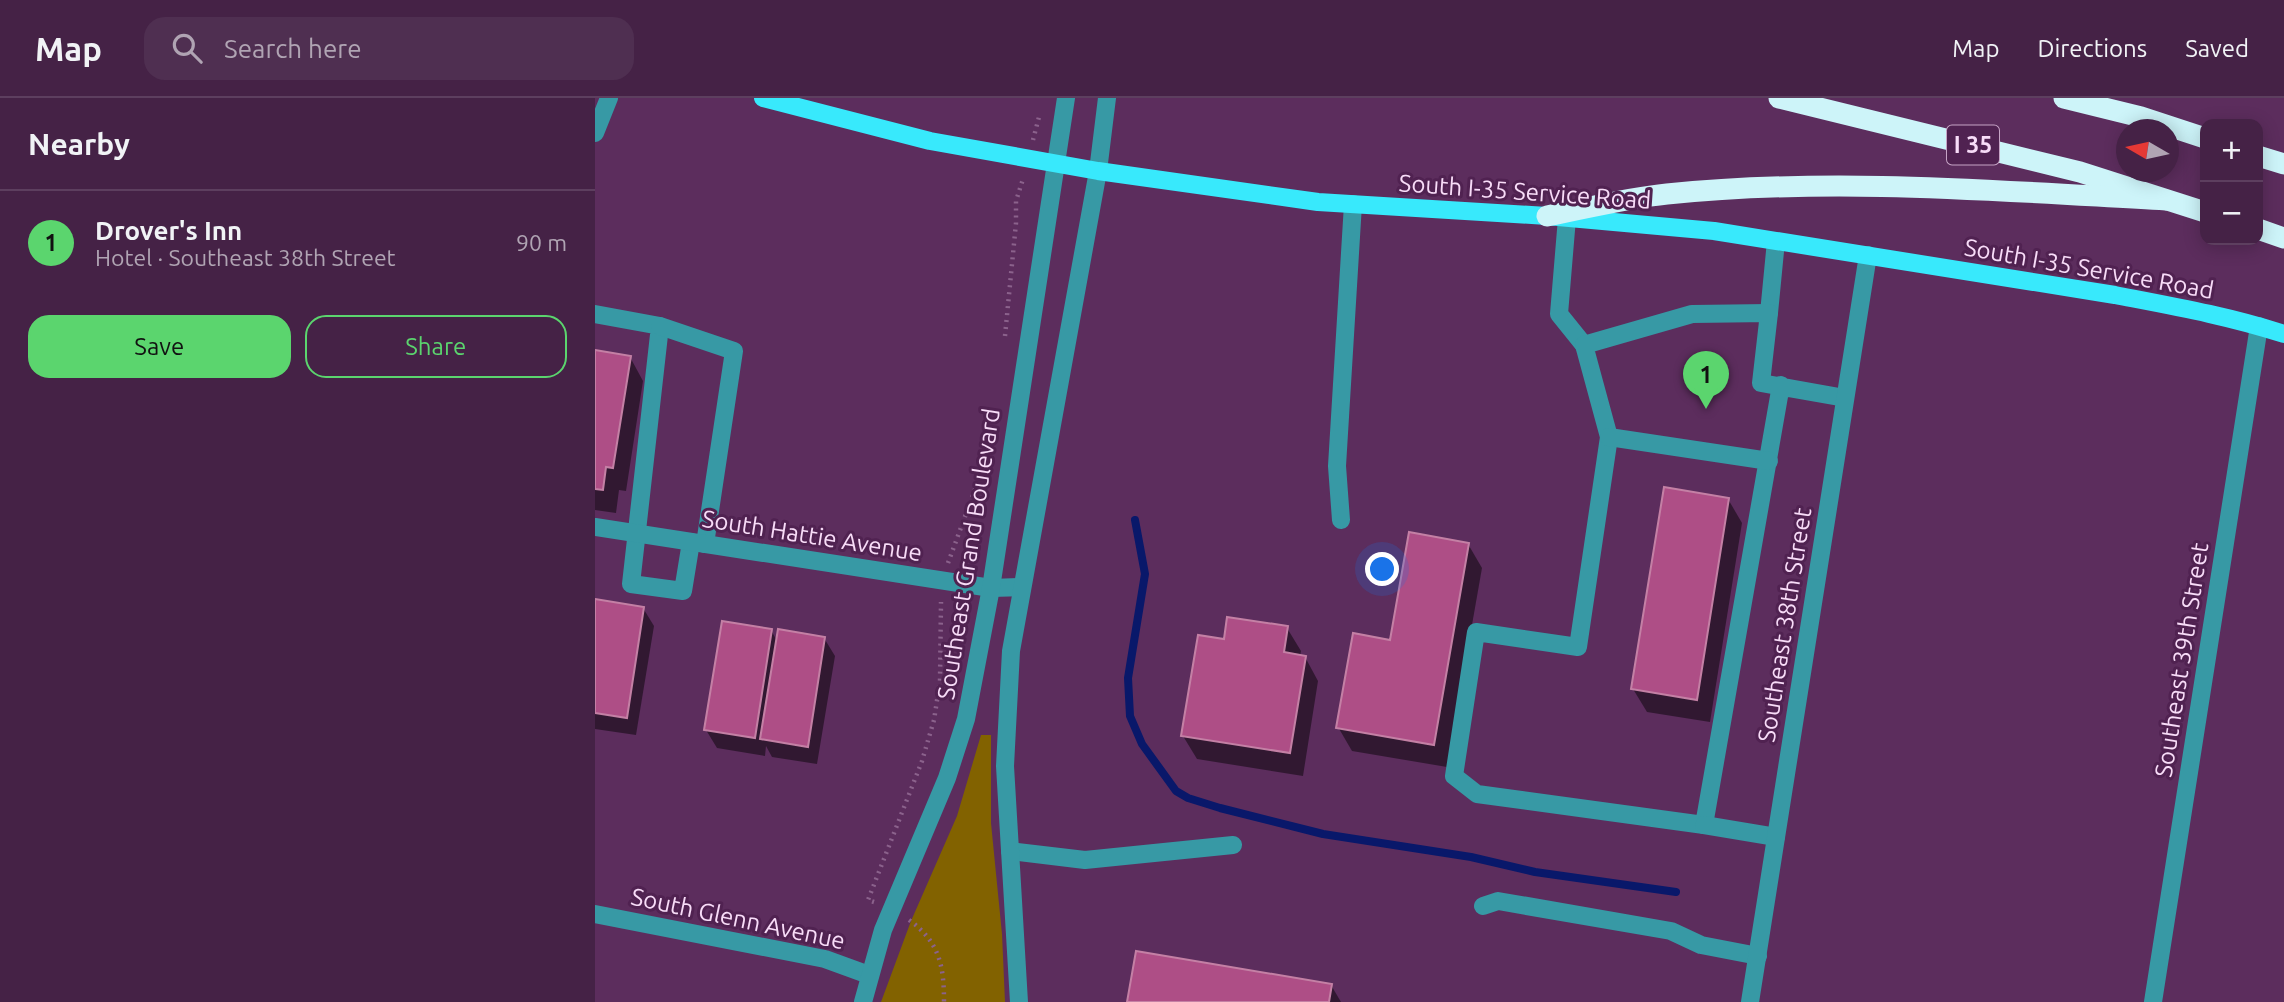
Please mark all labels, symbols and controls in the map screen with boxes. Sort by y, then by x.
search box [144,17,634,80]
icon: search [168,29,206,67]
text: Map [35,30,102,67]
text: Search here [224,34,362,63]
text: Map [1952,35,1999,62]
text: Directions [2037,35,2147,62]
text: Saved [2185,35,2249,62]
north arrow [2116,119,2179,182]
map controls [2200,119,2263,245]
button: + [2200,119,2263,182]
road number: I 35 [1947,126,1999,164]
text: Nearby [28,127,130,161]
street label: South I-35 Service Road [1398,169,1652,214]
button: − [2200,182,2263,245]
text: Drover's Inn [95,216,242,245]
text: 1 [45,230,57,255]
text: 90 m [516,230,567,255]
street label: South I-35 Service Road [1962,233,2216,304]
text: Hotel · Southeast 38th Street [95,245,396,270]
button: Save [28,315,291,378]
button: Share [305,315,567,378]
pin: 1 [1683,351,1729,409]
street label: Southeast Grand Boulevard [932,406,1005,702]
street label: South Hattie Avenue [700,505,924,566]
street label: Southeast 38th Street [1753,505,1816,744]
street label: Southeast 39th Street [2150,540,2213,779]
your location [1365,552,1399,586]
street label: South Glenn Avenue [629,883,848,954]

